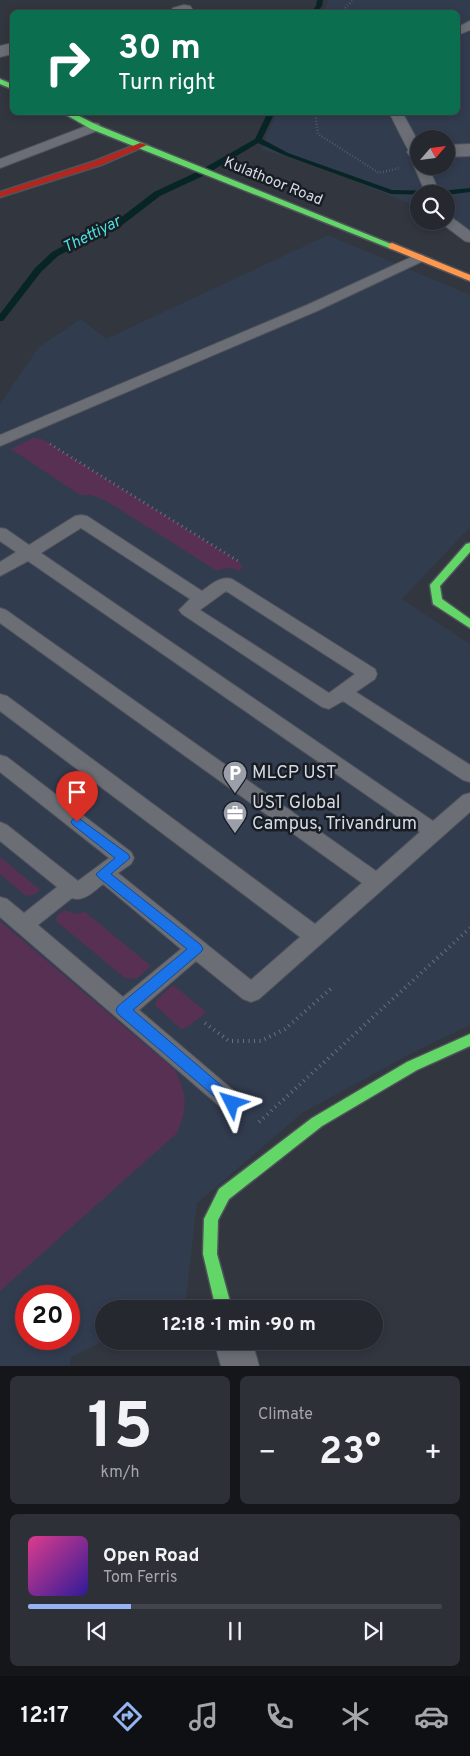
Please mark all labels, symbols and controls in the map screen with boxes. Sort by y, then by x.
text: 30 m [118,27,201,71]
icon: right [35,30,100,95]
text: Turn right [118,70,215,97]
north arrow [410,130,455,175]
map controls [410,130,455,230]
street label: Kulathoor Road [221,154,325,210]
button: search [410,185,455,230]
water label: Thettiyar [60,211,126,258]
parking icon: MLCP UST [222,760,248,794]
place label: MLCP UST [252,762,337,785]
pin [56,771,98,822]
icon: arrive [63,778,91,806]
place label: UST Global Campus, Trivandrum [252,792,417,836]
office icon: UST Global Campus, Trivandrum [222,800,248,834]
position arrow [205,1076,257,1128]
speed limit sign: 20 [15,1285,80,1350]
text: 12:18 · 1 min · 90 m [162,1313,316,1337]
text: 15 [87,1389,153,1471]
text: Climate [258,1405,313,1425]
text: 23° [319,1429,381,1478]
text: − [258,1436,276,1472]
text: + [424,1436,442,1472]
text: km/h [101,1463,139,1483]
text: Open Road [103,1544,199,1568]
text: Tom Ferris [103,1568,177,1588]
icon: previous [83,1617,111,1645]
icon: pause [221,1617,249,1645]
icon: next [359,1617,387,1645]
icon: directions [110,1699,145,1734]
icon: music [186,1699,221,1734]
icon: phone [262,1699,297,1734]
icon: climate [338,1699,373,1734]
icon: car [414,1699,449,1734]
text: 12:17 [21,1703,69,1730]

